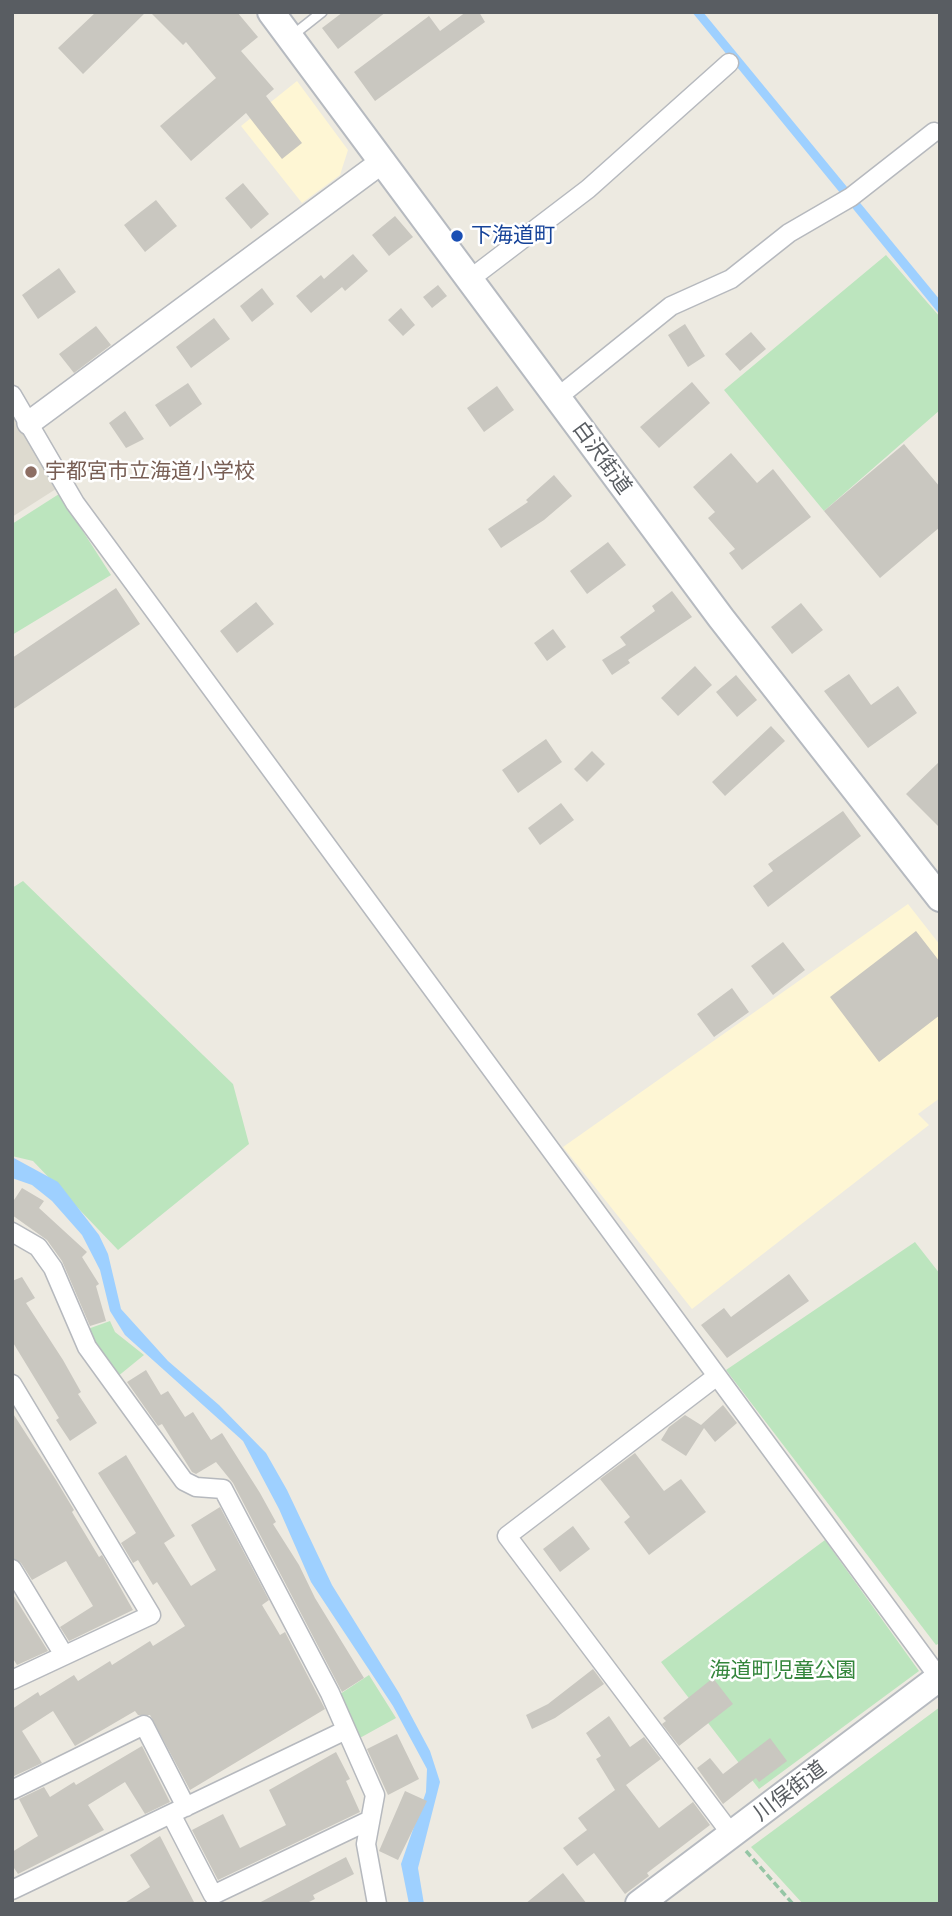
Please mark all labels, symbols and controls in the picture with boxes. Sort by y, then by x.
place label: 下海道町 [471,223,555,249]
marker: 下海道町 [449,228,465,244]
street label: 白沢街道 [567,417,637,499]
place label: 宇都宮市立海道小学校 [45,459,255,485]
marker: 宇都宮市立海道小学校 [23,464,39,480]
park label: 海道町児童公園 [710,1658,856,1684]
street label: 川俣街道 [749,1756,831,1826]

